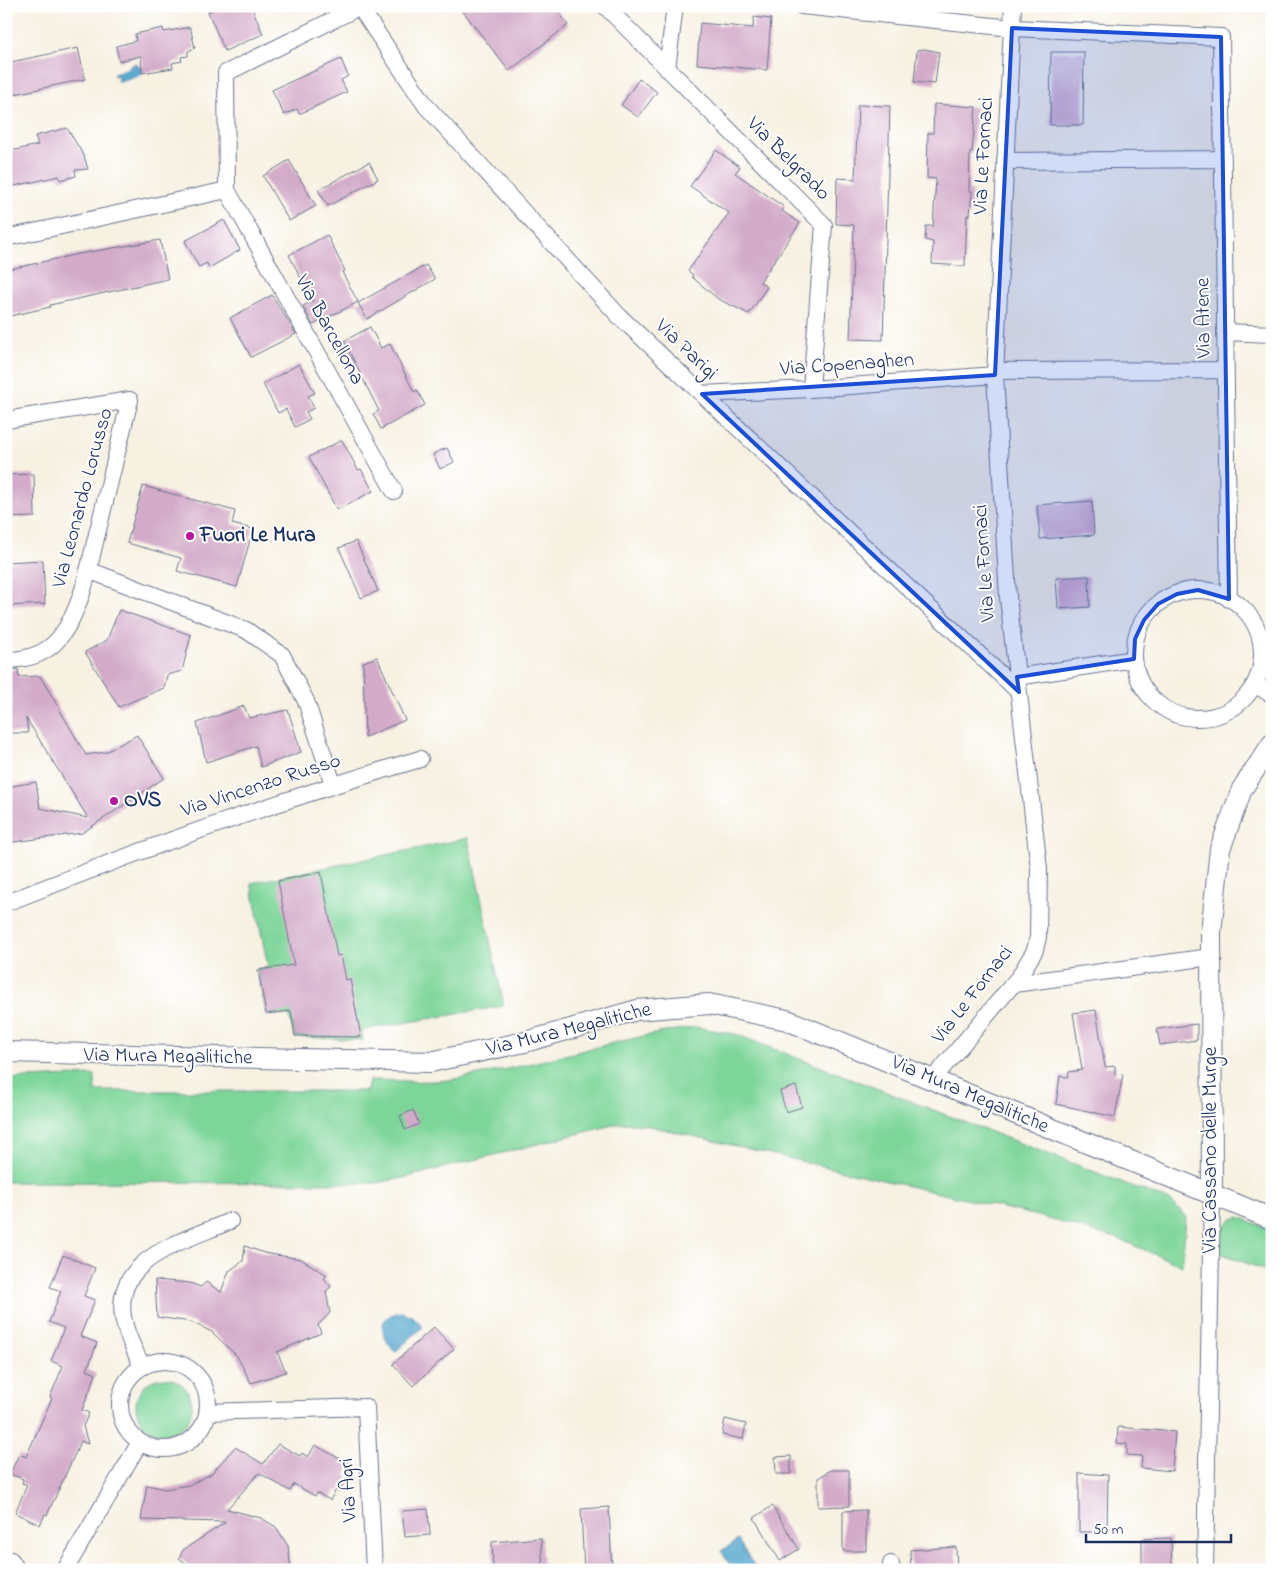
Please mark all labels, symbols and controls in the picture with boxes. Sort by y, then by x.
street label: Via Le Fornaci [966,96,1002,217]
street label: Via Belgrado [737,109,837,209]
street label: Via Barcellona [286,269,372,390]
street label: Via Atene [1188,277,1220,359]
street label: Via Parigi [646,312,724,389]
street label: Via Copenaghen [778,345,915,387]
street label: Via Leonardo Lorusso [44,405,121,592]
street label: Via Le Fornaci [966,503,1004,624]
place label: Fuori Le Mura [199,521,316,551]
marker: Fuori Le Mura [184,530,196,542]
street label: Via Vincenzo Russo [176,746,345,826]
place label: OVS [124,786,162,816]
marker: OVS [108,795,120,807]
street label: Via Le Fornaci [924,939,1021,1051]
street label: Via Mura Megalitiche [482,995,656,1067]
street label: Via Mura Megalitiche [82,1041,253,1075]
street label: Via Cassano delle Murge [1196,1046,1228,1254]
street label: Via Mura Megalitiche [885,1048,1054,1144]
street label: Via Agri [332,1457,368,1524]
scale bar [1086,1511,1230,1543]
text: 50 m [1093,1519,1124,1541]

